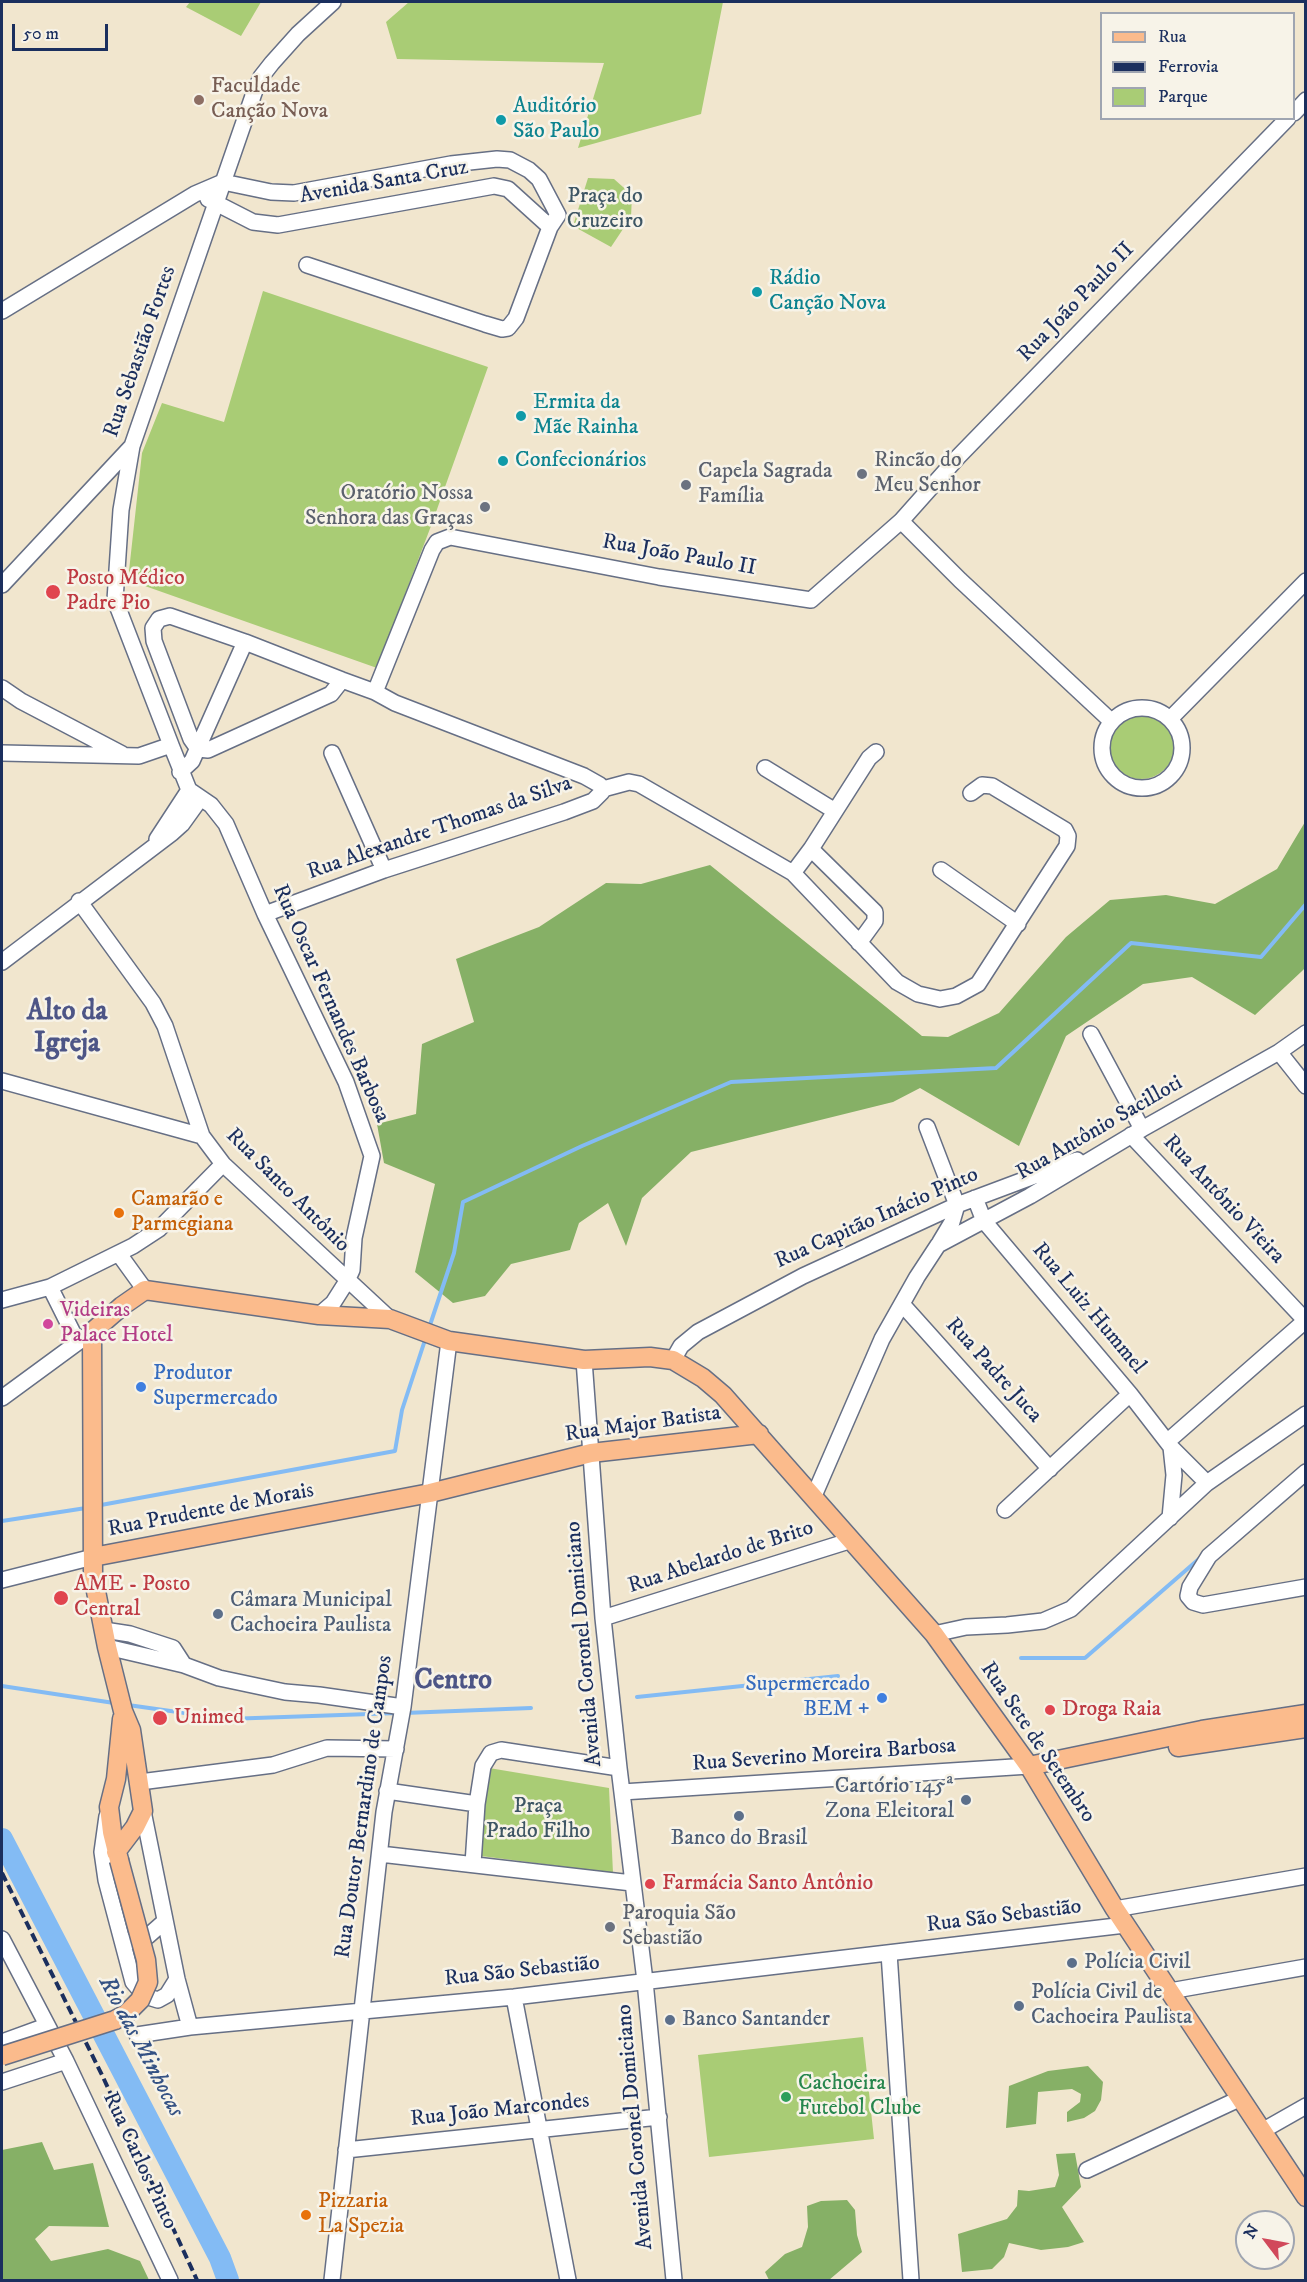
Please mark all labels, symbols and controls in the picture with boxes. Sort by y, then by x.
scale bar [15,12,111,50]
legend [1100,12,1295,120]
text: 50 m [23,23,59,45]
text: Rua [1158,26,1186,48]
text: Ferrovia [1158,56,1218,78]
place label: Faculdade Canção Nova [211,74,328,125]
text: Parque [1158,86,1208,108]
marker: Faculdade Canção Nova [192,93,206,107]
place label: Auditório São Paulo [513,94,599,146]
marker: Auditório São Paulo [494,113,508,127]
street label: Avenida Santa Cruz [298,155,470,211]
park label: Praça do Cruzeiro [567,184,643,236]
street label: Rua João Paulo II [1013,238,1141,368]
street label: Rua Sebastião Fortes [99,263,183,441]
place label: Rádio Canção Nova [769,266,886,318]
marker: Rádio Canção Nova [750,285,764,299]
place label: Ermita da Mãe Rainha [533,390,638,442]
marker: Ermita da Mãe Rainha [514,409,528,423]
place label: Confecionários [515,448,646,474]
place label: Rincão do Meu Senhor [874,448,981,500]
marker: Confecionários [496,454,510,468]
place label: Capela Sagrada Família [698,459,832,511]
marker: Rincão do Meu Senhor [855,467,869,481]
marker: Capela Sagrada Família [679,478,693,492]
place label: Oratório Nossa Senhora das Graças [305,481,473,532]
marker: Oratório Nossa Senhora das Graças [478,500,492,514]
street label: Rua João Paulo II [600,529,758,583]
place label: Posto Médico Padre Pio [66,566,185,618]
marker: Posto Médico Padre Pio [44,583,62,601]
street label: Rua Alexandre Thomas da Silva [304,771,576,887]
street label: Rua Oscar Fernandes Barbosa [266,881,394,1127]
district label: Alto da Igreja [27,996,107,1062]
street label: Rua Antônio Sacilloti [1012,1071,1188,1187]
street label: Rua Santo Antônio [219,1123,355,1259]
street label: Rua Antônio Vieira [1156,1130,1290,1270]
street label: Rua Capitão Inácio Pinto [771,1162,983,1276]
place label: Camarão e Parmegiana [131,1187,233,1238]
marker: Camarão e Parmegiana [112,1206,126,1220]
street label: Rua Luiz Hummel [1025,1238,1151,1380]
place label: Videiras Palace Hotel [60,1298,173,1350]
street label: Rua Padre Juca [939,1313,1047,1429]
marker: Videiras Palace Hotel [41,1317,55,1331]
place label: Produtor Supermercado [153,1361,278,1412]
marker: Produtor Supermercado [134,1380,148,1394]
street label: Rua Major Batista [563,1401,723,1449]
street label: Rua Prudente de Morais [106,1478,316,1544]
street label: Rua Abelardo de Brito [625,1516,817,1600]
street label: Avenida Coronel Domiciano [561,1520,609,1768]
place label: AME - Posto Central [74,1572,190,1624]
place label: Câmara Municipal Cachoeira Paulista [230,1588,392,1640]
marker: AME - Posto Central [52,1589,70,1607]
marker: Câmara Municipal Cachoeira Paulista [211,1607,225,1621]
street label: Rua Doutor Bernardino de Campos [331,1654,399,1960]
street label: Rua Sete de Setembro [973,1658,1101,1828]
district label: Centro [414,1665,492,1699]
place label: Supermercado BEM + [745,1672,870,1724]
marker: Supermercado BEM + [875,1691,889,1705]
place label: Droga Raia [1062,1697,1161,1723]
marker: Droga Raia [1043,1703,1057,1717]
place label: Unimed [174,1705,244,1731]
marker: Unimed [151,1709,169,1727]
street label: Rua Severino Moreira Barbosa [691,1734,957,1778]
place label: Cartório 145ª Zona Eleitoral [825,1774,954,1826]
marker: Cartório 145ª Zona Eleitoral [959,1793,973,1807]
park label: Praça Prado Filho [486,1794,590,1846]
marker: Banco do Brasil [732,1809,746,1823]
place label: Banco do Brasil [671,1826,807,1852]
place label: Farmácia Santo Antônio [662,1871,873,1897]
marker: Farmácia Santo Antônio [643,1877,657,1891]
street label: Rua São Sebastião [925,1894,1083,1940]
place label: Paroquia São Sebastião [622,1901,736,1952]
marker: Paroquia São Sebastião [603,1920,617,1934]
place label: Polícia Civil [1084,1950,1191,1976]
street label: Rua São Sebastião [443,1951,601,1993]
marker: Polícia Civil [1065,1956,1079,1970]
water label: Rio das Minhocas [91,1972,189,2122]
place label: Polícia Civil de Cachoeira Paulista [1031,1980,1192,2032]
marker: Polícia Civil de Cachoeira Paulista [1012,1999,1026,2013]
street label: Avenida Coronel Domiciano [612,2003,660,2251]
place label: Banco Santander [682,2007,830,2033]
marker: Banco Santander [663,2013,677,2027]
place label: Cachoeira Futebol Clube [798,2071,921,2122]
street label: Rua Carlos Pinto [96,2088,182,2234]
street label: Rua João Marcondes [409,2088,591,2134]
marker: Cachoeira Futebol Clube [779,2090,793,2104]
place label: Pizzaria La Spezia [318,2189,404,2240]
marker: Pizzaria La Spezia [299,2208,313,2222]
north arrow [1235,2210,1295,2270]
text: N [1239,2221,1263,2242]

